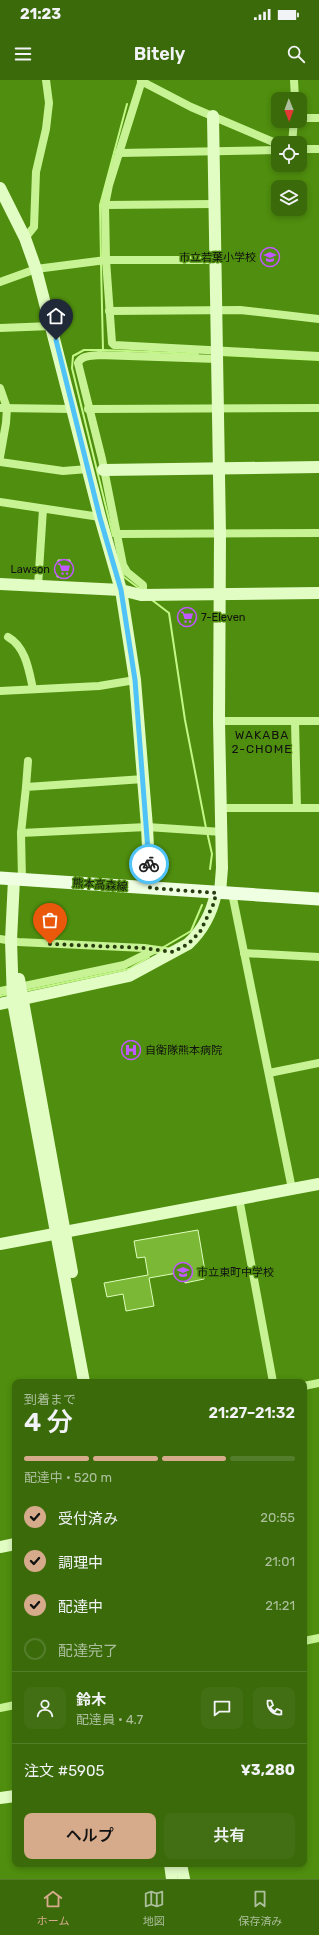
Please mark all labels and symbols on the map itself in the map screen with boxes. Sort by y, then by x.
north arrow [271,92,307,128]
school or university icon: 市立若葉小学校 [259,246,281,268]
place label: 市立若葉小学校 [179,251,256,264]
pin [39,299,73,340]
supermarket icon: Lawson [53,558,75,580]
place label: Lawson [10,563,50,576]
supermarket icon: 7-Eleven [176,606,198,628]
place label: 7-Eleven [201,611,246,624]
district label: WAKABA 2-CHOME [231,728,293,756]
courier [129,844,169,884]
street label: 熊本高森線 [72,877,128,893]
pin [33,903,67,944]
hospital icon: 自衛隊熊本病院 [120,1039,142,1061]
place label: 自衛隊熊本病院 [145,1044,222,1057]
school or university icon: 市立東町中学校 [172,1261,194,1283]
place label: 市立東町中学校 [197,1266,274,1279]

